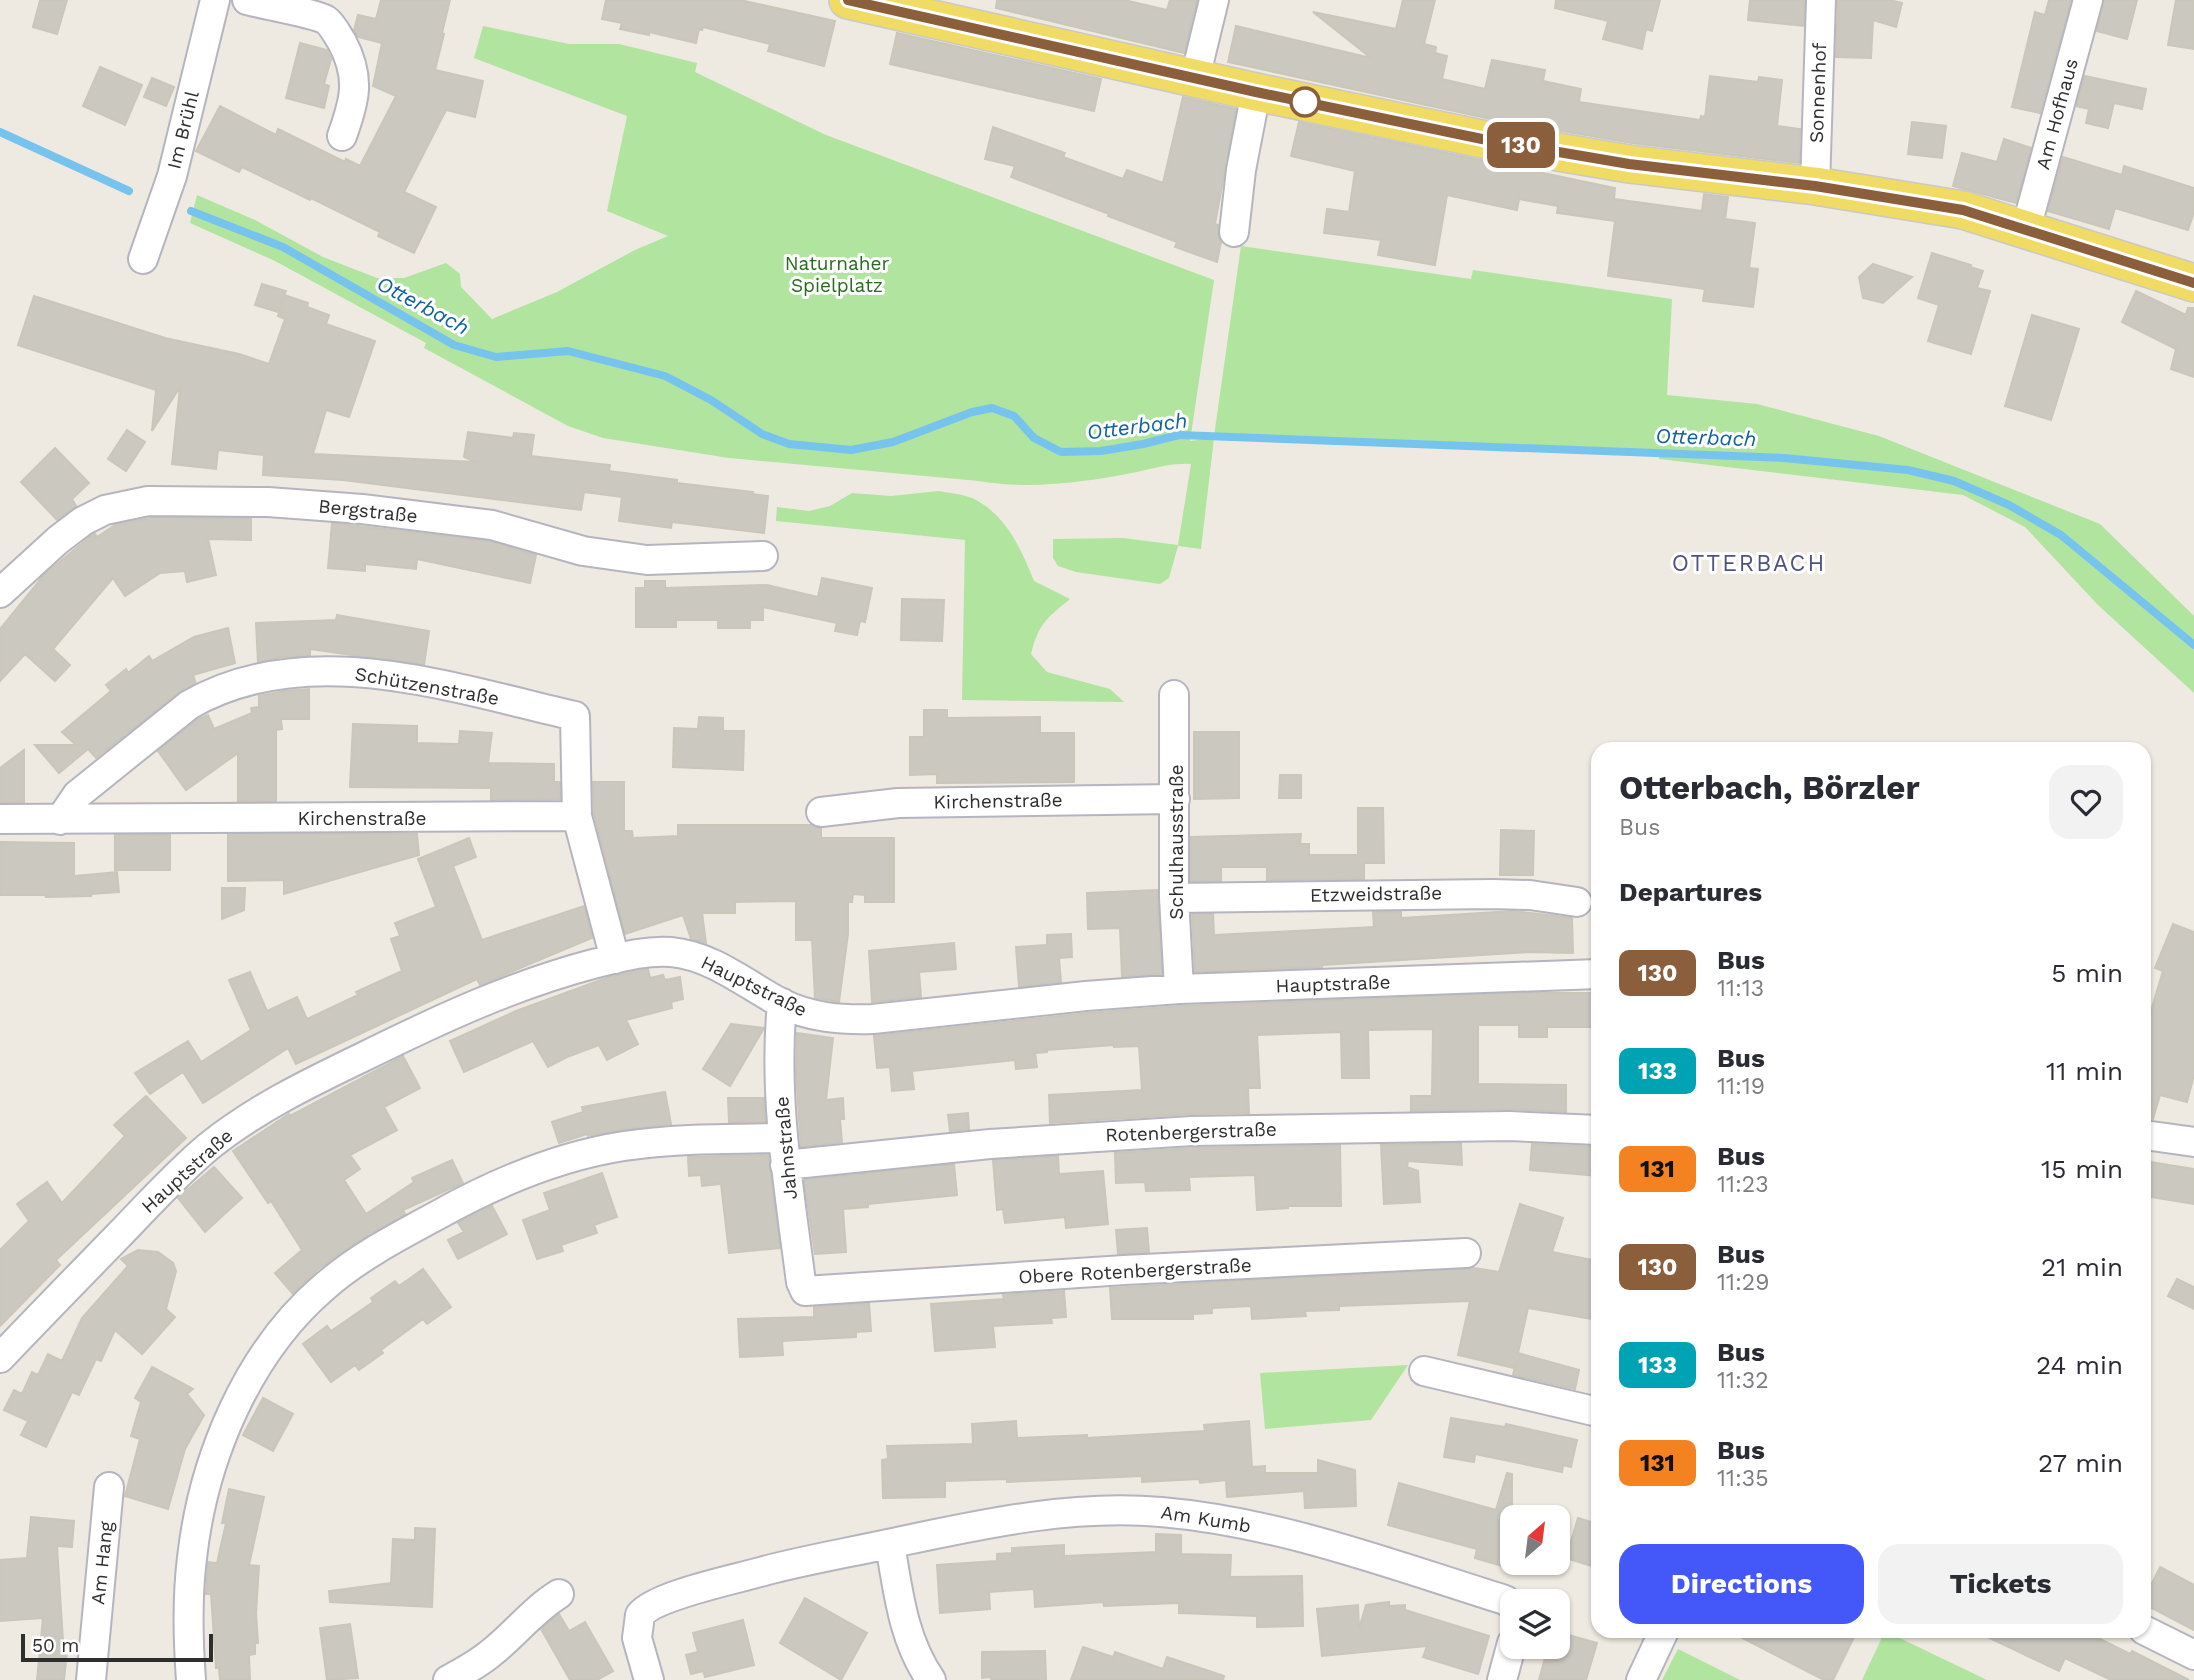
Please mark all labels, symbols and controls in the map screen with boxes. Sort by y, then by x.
street label: Sonnenhof [1805,42,1831,144]
street label: Am Hofhaus [2031,56,2083,172]
unlabelled marker [1290,87,1320,117]
street label: Im Brühl [162,88,204,171]
line badge: 130 [1481,122,1561,168]
text: 130 [1501,131,1541,159]
park label: Naturnaher Spielplatz [785,252,890,297]
water label: Otterbach [373,270,473,340]
water label: Otterbach [1085,407,1189,445]
water label: Otterbach [1655,423,1757,451]
street label: Bergstraße [317,494,419,528]
district label: OTTERBACH [1672,550,1826,577]
street label: Schützenstraße [353,662,501,710]
street label: Schulhausstraße [1165,764,1188,920]
button: heart [2049,765,2123,839]
text: Otterbach, Börzler [1619,768,1920,807]
street label: Kirchenstraße [933,788,1063,814]
street label: Kirchenstraße [298,807,427,830]
text: Bus [1619,814,1660,841]
text: Departures [1619,877,1762,907]
street label: Etzweidstraße [1310,881,1442,907]
text: Bus [1717,945,1765,975]
street label: Hauptstraße [697,950,811,1022]
text: 5 min [2051,958,2123,988]
text: 130 [1637,959,1678,987]
street label: Hauptstraße [1275,971,1391,997]
text: 11:13 [1717,975,1764,1002]
text: Bus [1717,1043,1765,1073]
text: 11 min [2046,1056,2123,1086]
text: 133 [1638,1057,1677,1085]
text: 11:19 [1717,1073,1765,1100]
street label: Jahnstraße [770,1095,802,1201]
street label: Rotenbergerstraße [1105,1118,1277,1146]
street label: Hauptstraße [137,1124,237,1218]
text: Bus [1717,1141,1765,1171]
text: 15 min [2041,1154,2123,1184]
text: 131 [1640,1155,1675,1183]
text: 11:23 [1717,1171,1769,1198]
text: Bus [1717,1239,1765,1269]
text: 21 min [2041,1252,2123,1282]
street label: Obere Rotenbergerstraße [1018,1253,1252,1289]
text: 130 [1637,1253,1678,1281]
text: 11:29 [1717,1269,1769,1296]
text: Bus [1717,1337,1765,1367]
text: 24 min [2036,1350,2123,1380]
text: 133 [1638,1351,1677,1379]
text: 11:32 [1717,1367,1769,1394]
text: Bus [1717,1435,1765,1465]
text: 27 min [2038,1448,2123,1478]
text: 131 [1640,1449,1675,1477]
text: 11:35 [1717,1465,1769,1492]
street label: Am Kumb [1159,1501,1253,1537]
north arrow [1500,1505,1570,1575]
map controls [1500,1505,1570,1659]
street label: Am Hang [86,1519,118,1606]
button: Directions [1619,1544,1864,1624]
button: Tickets [1878,1544,2123,1624]
button: layers [1500,1589,1570,1659]
scale bar [21,1631,214,1663]
text: 50 m [32,1634,79,1657]

